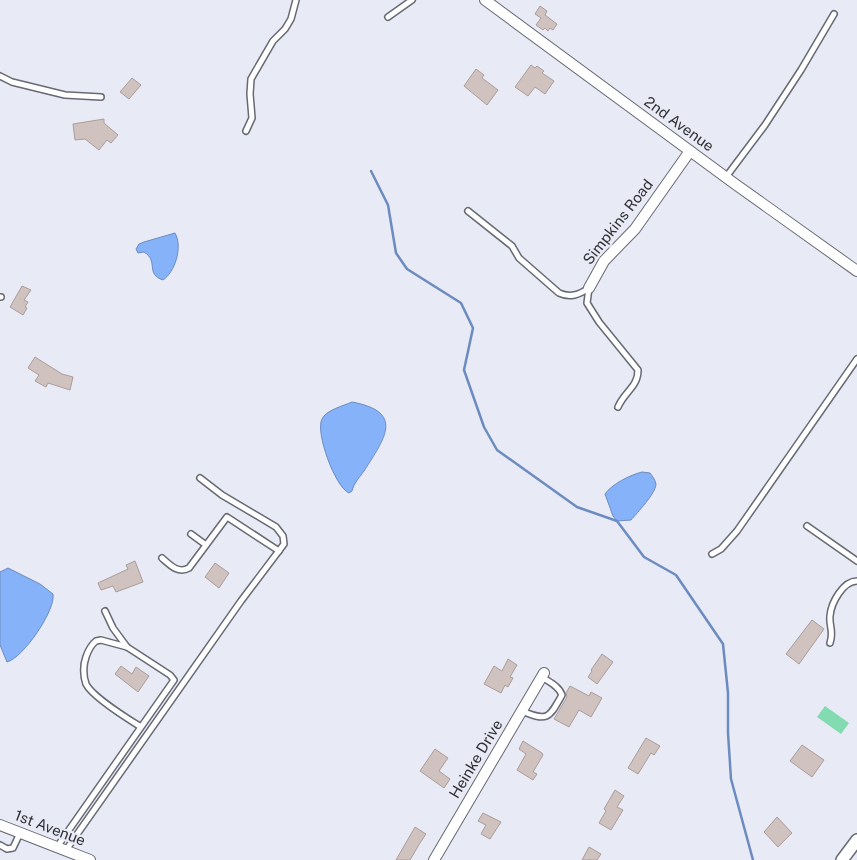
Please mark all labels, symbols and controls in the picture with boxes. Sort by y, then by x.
street label: 2nd Avenue [641,93,717,154]
street label: Simpkins Road [579,176,656,268]
street label: Heinke Drive [446,716,506,801]
street label: 1st Avenue [12,806,88,849]

